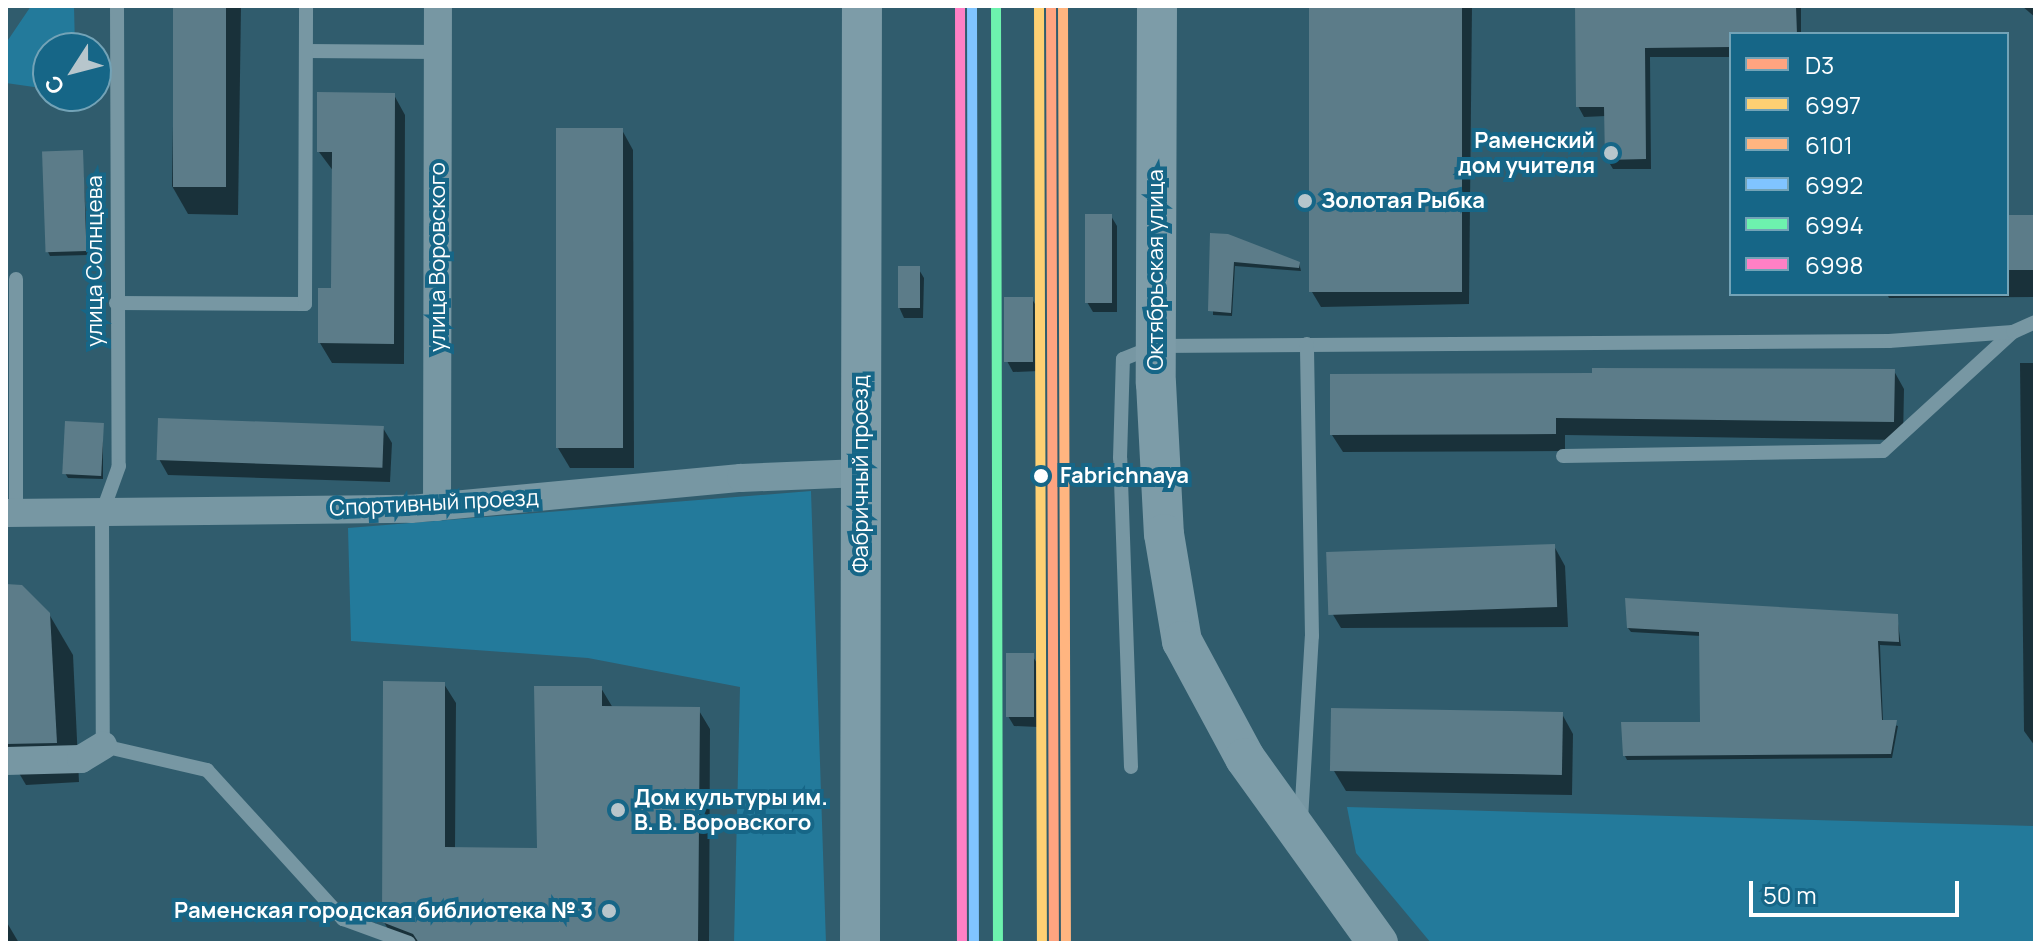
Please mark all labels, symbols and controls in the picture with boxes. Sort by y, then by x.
north arrow [32,32,112,112]
legend [1729,32,2009,296]
text: D3 [1805,48,1834,81]
text: С [37,70,71,100]
text: 6997 [1805,88,1861,121]
place label: Раменский дом учителя [1458,127,1595,178]
text: 6101 [1805,128,1853,161]
marker: Раменский дом учителя [1602,144,1620,162]
street label: улица Воровского [425,162,451,352]
text: 6992 [1805,168,1863,201]
street label: Октябрьская улица [1143,169,1169,371]
street label: улица Солнцева [82,175,108,347]
place label: Золотая Рыбка [1321,188,1485,214]
marker: Золотая Рыбка [1296,192,1314,210]
text: 6994 [1805,208,1864,241]
text: 6998 [1805,248,1863,281]
street label: Фабричный проезд [848,375,874,573]
place label: Fabrichnaya [1060,463,1189,489]
marker: Fabrichnaya [1029,464,1053,488]
street label: Спортивный проезд [329,484,539,522]
place label: Дом культуры им. В. В. Воровского [634,784,828,836]
marker: Дом культуры им. В. В. Воровского [609,801,627,819]
scale bar [1753,865,1963,915]
text: 50 m [1763,878,1817,911]
place label: Раменская городская библиотека № 3 [174,898,593,924]
marker: Раменская городская библиотека № 3 [600,902,618,920]

